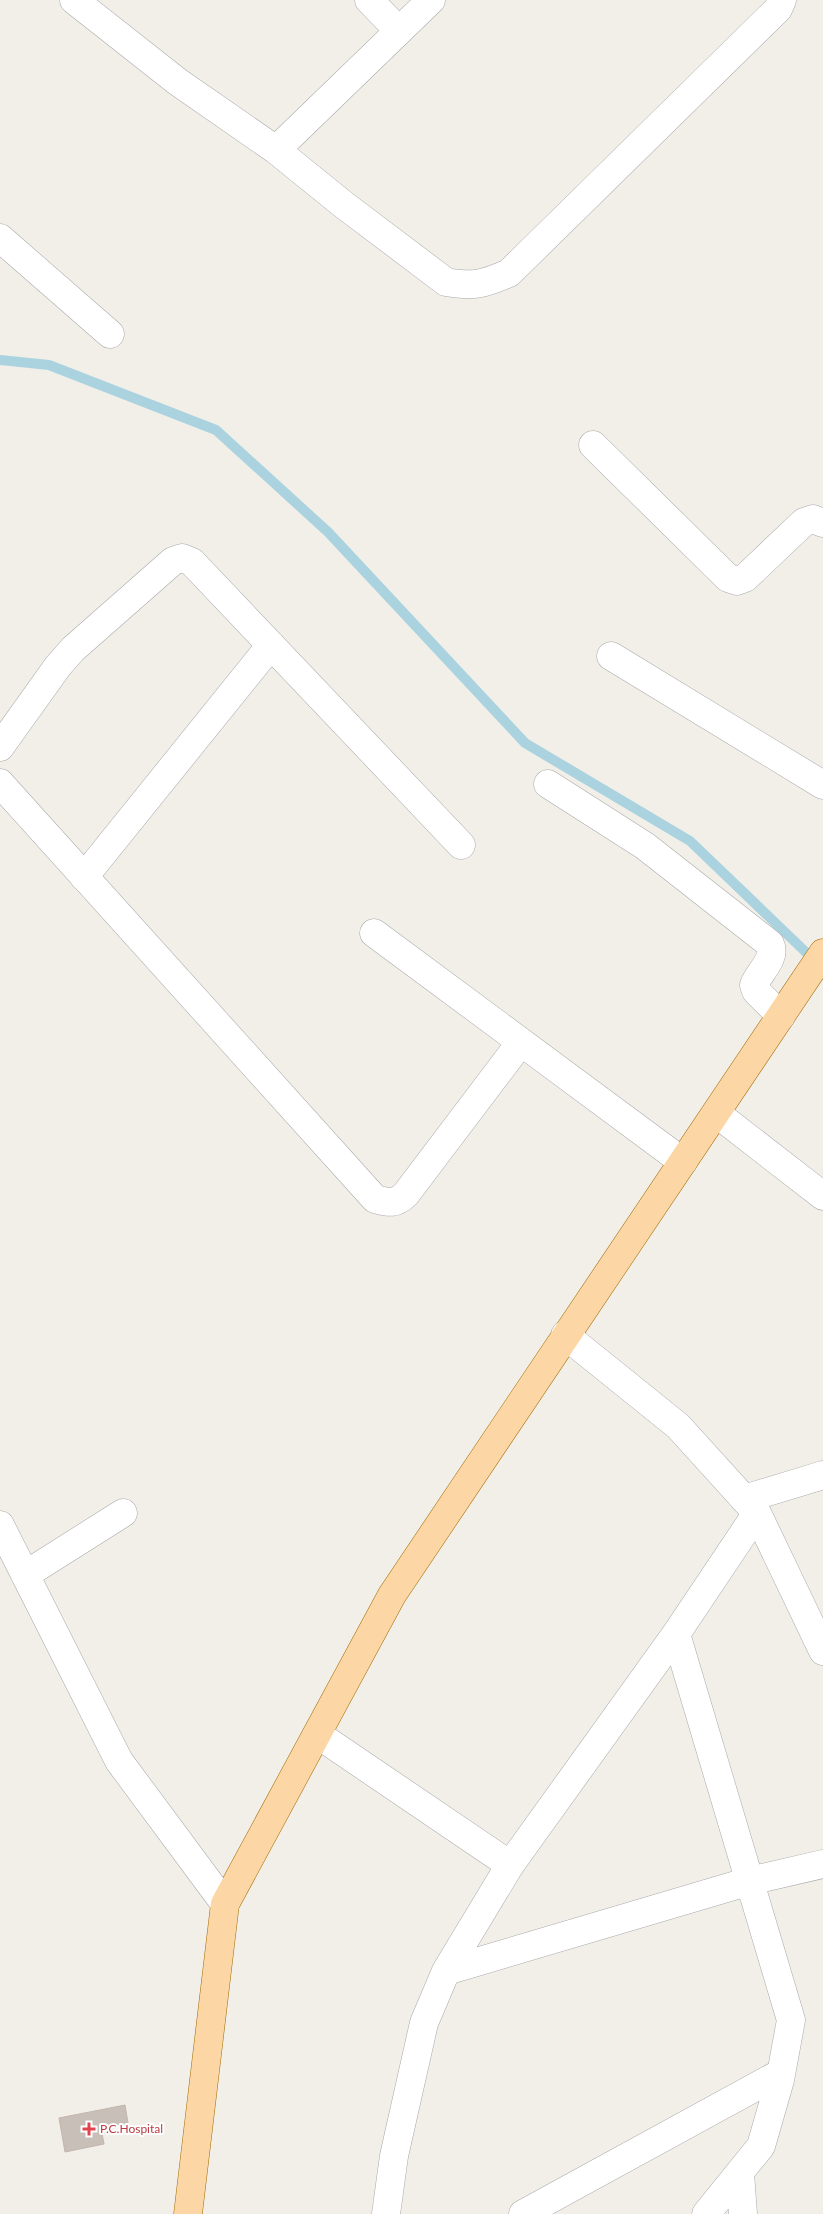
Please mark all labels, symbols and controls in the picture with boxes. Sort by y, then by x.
place label: P.C.Hospital [100,2121,163,2136]
marker: P.C.Hospital [82,2122,96,2136]

